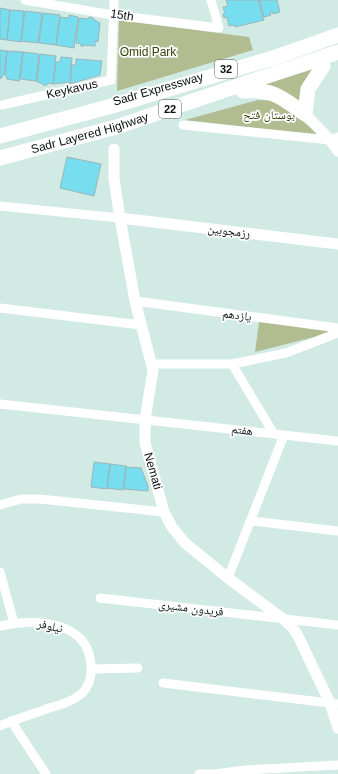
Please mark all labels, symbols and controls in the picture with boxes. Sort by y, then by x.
street label: 15th [109,6,135,24]
park label: Omid Park [120,45,177,59]
road number: 32 [215,60,237,78]
street label: Sadr Expressway [111,69,205,109]
street label: Keykavus [45,76,99,102]
road number: 22 [159,100,181,118]
park label: بوستان فتح [243,108,295,122]
street label: Sadr Layered Highway [29,110,150,156]
street label: رزمجوبین [207,221,252,241]
street label: یازدهم [222,306,253,325]
street label: هفتم [231,422,253,439]
street label: Nemati [141,451,165,491]
street label: فریدون مشیری [158,597,224,619]
street label: نیلوفر [35,616,64,636]

